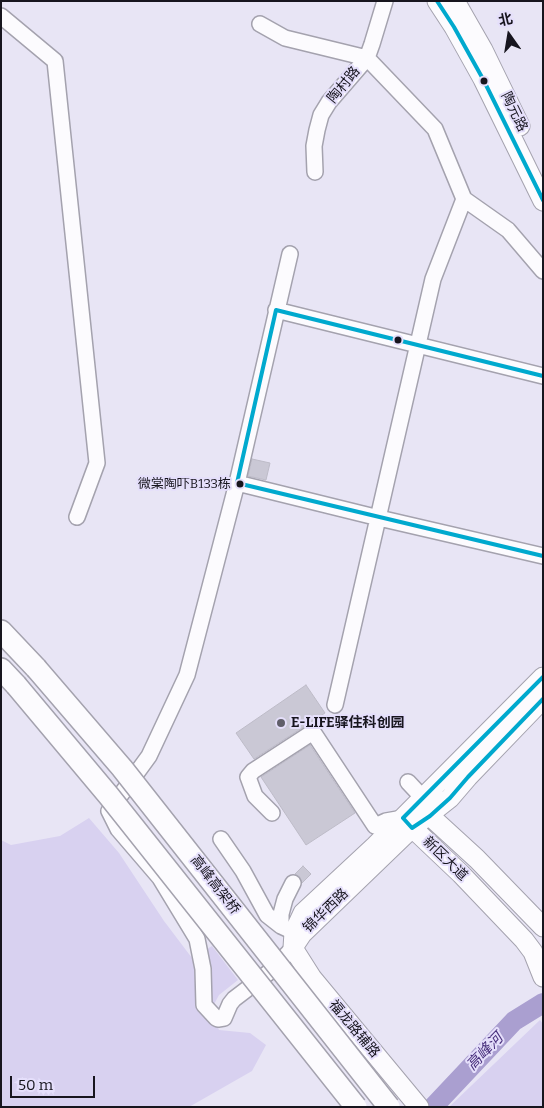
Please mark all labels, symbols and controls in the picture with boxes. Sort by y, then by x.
north arrow [484,10,534,60]
text: 北 [497,10,514,30]
street label: 陶村路 [324,63,364,107]
unlabelled marker [479,76,489,86]
street label: 陶元路 [497,89,531,135]
unlabelled marker [393,335,403,345]
place label: 微棠陶吓B133栋 [138,476,231,492]
marker: 微棠陶吓B133栋 [235,479,245,489]
place label: E-LIFE驿住科创园 [291,715,405,731]
marker: E-LIFE驿住科创园 [275,717,287,729]
street label: 新区大道 [419,834,471,884]
street label: 高峰高架桥 [187,852,243,918]
street label: 锦华西路 [300,886,352,936]
street label: 福龙路辅路 [325,997,383,1061]
water label: 高峰河 [463,1030,507,1074]
scale bar [12,1066,98,1098]
text: 50 m [18,1076,53,1094]

